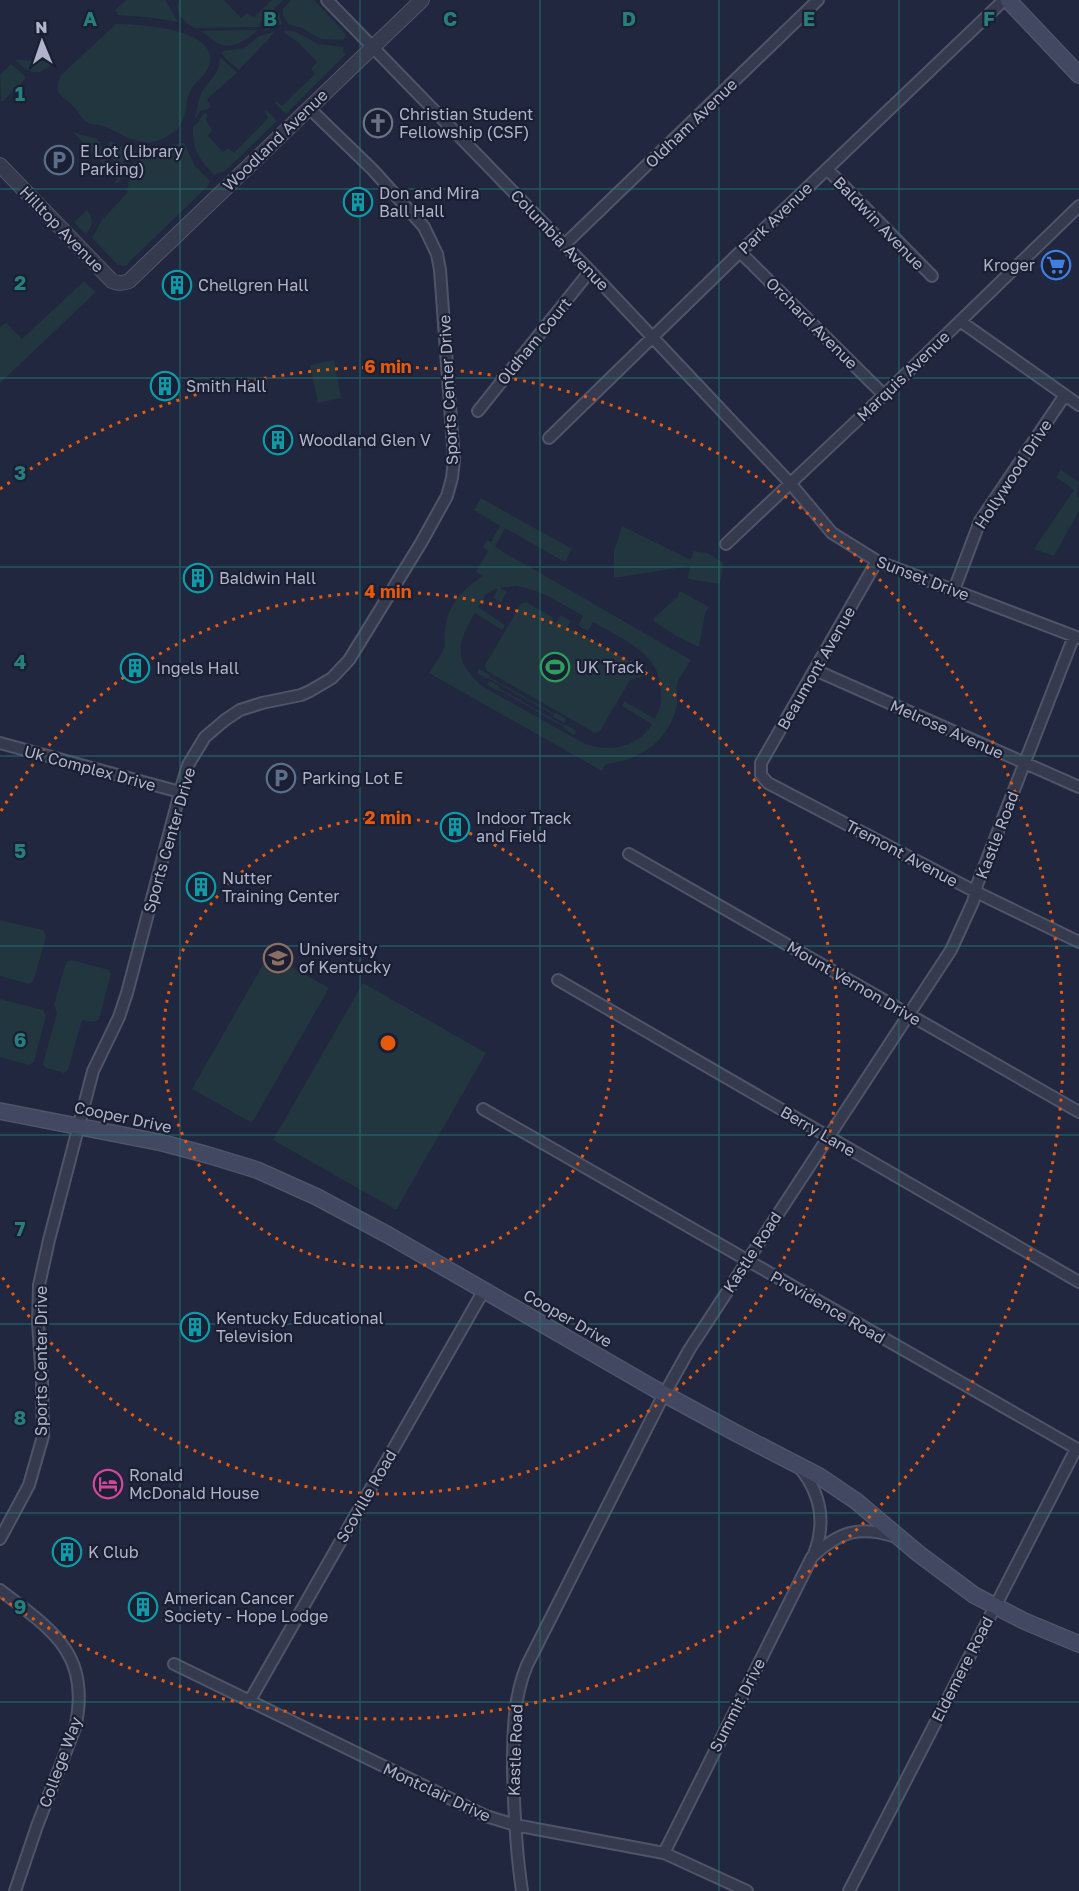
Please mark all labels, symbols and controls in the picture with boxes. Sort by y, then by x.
text: A [83,6,97,30]
text: B [263,6,277,30]
text: C [443,6,457,30]
text: D [622,6,636,30]
text: E [803,6,815,30]
text: F [983,6,995,30]
north arrow [12,12,72,72]
text: N [35,17,48,37]
street label: Oldham Avenue [641,74,741,172]
text: 1 [15,81,25,105]
street label: Woodland Avenue [218,85,332,195]
place label: Christian Student Fellowship (CSF) [399,104,534,142]
church icon: Christian Student Fellowship (CSF) [362,107,394,139]
place label: E Lot (Library Parking) [80,141,183,179]
parking icon: E Lot (Library Parking) [43,144,75,176]
street label: Baldwin Avenue [829,172,929,274]
street label: Park Avenue [734,178,816,258]
street label: Hilltop Avenue [16,182,108,276]
place label: Don and Mira Ball Hall [379,183,480,221]
street label: Columbia Avenue [507,185,613,295]
building icon: Don and Mira Ball Hall [342,186,374,218]
supermarket icon: Kroger [1040,249,1072,281]
place label: Kroger [983,255,1035,275]
building icon: Chellgren Hall [161,269,193,301]
text: 2 [14,270,26,294]
street label: Orchard Avenue [762,273,862,373]
place label: Chellgren Hall [198,275,309,295]
street label: Oldham Court [493,293,575,389]
street label: Sports Center Drive [434,314,462,466]
street label: Marquis Avenue [852,327,954,425]
text: 6 min [364,355,412,377]
building icon: Smith Hall [149,370,181,402]
place label: Smith Hall [186,376,266,396]
street label: Hollywood Drive [970,416,1056,532]
building icon: Woodland Glen V [262,424,294,456]
place label: Woodland Glen V [299,430,431,450]
text: 3 [14,460,26,484]
street label: Sunset Drive [874,551,972,605]
building icon: Baldwin Hall [182,562,214,594]
place label: Baldwin Hall [219,568,316,588]
text: 4 min [364,580,412,602]
street label: Beaumont Avenue [773,603,859,733]
text: 4 [14,649,26,673]
sports icon: UK Track [539,651,571,683]
building icon: Ingels Hall [119,652,151,684]
place label: UK Track [576,657,644,677]
place label: Ingels Hall [156,658,239,678]
street label: Melrose Avenue [887,695,1007,763]
street label: Uk Complex Drive [22,741,158,795]
parking icon: Parking Lot E [265,762,297,794]
street label: Sports Center Drive [139,765,199,915]
place label: Parking Lot E [302,768,403,788]
street label: Kastle Road [971,788,1023,882]
text: 2 min [364,806,412,828]
place label: Indoor Track and Field [476,808,572,846]
building icon: Indoor Track and Field [439,811,471,843]
street label: Tremont Avenue [842,815,962,891]
text: 5 [14,838,26,862]
place label: Nutter Training Center [222,868,339,906]
building icon: Nutter Training Center [185,871,217,903]
street label: Mount Vernon Drive [783,937,925,1029]
place label: University of Kentucky [299,939,391,977]
school or university icon: University of Kentucky [262,942,294,974]
text: 6 [14,1027,26,1051]
centre of rings [378,1033,398,1053]
street label: Cooper Drive [72,1097,174,1137]
street label: Berry Lane [777,1101,859,1161]
street label: Kastle Road [718,1208,786,1296]
text: 7 [15,1216,26,1240]
street label: Providence Road [767,1266,889,1348]
street label: Cooper Drive [520,1285,616,1351]
street label: Sports Center Drive [31,1286,51,1436]
place label: Kentucky Educational Television [216,1308,384,1346]
building icon: Kentucky Educational Television [179,1311,211,1343]
text: 8 [14,1405,26,1429]
street label: Scoville Road [331,1446,401,1546]
place label: Ronald McDonald House [129,1465,259,1503]
hotel icon: Ronald McDonald House [92,1468,124,1500]
building icon: K Club [51,1536,83,1568]
place label: K Club [88,1542,139,1562]
place label: American Cancer Society - Hope Lodge [164,1588,328,1626]
building icon: American Cancer Society - Hope Lodge [127,1591,159,1623]
text: 9 [14,1594,26,1618]
street label: Eldemere Road [927,1613,997,1725]
street label: Summit Drive [705,1655,769,1755]
street label: Kastle Road [503,1704,527,1796]
street label: College Way [34,1714,86,1810]
street label: Montclair Drive [380,1758,494,1826]

